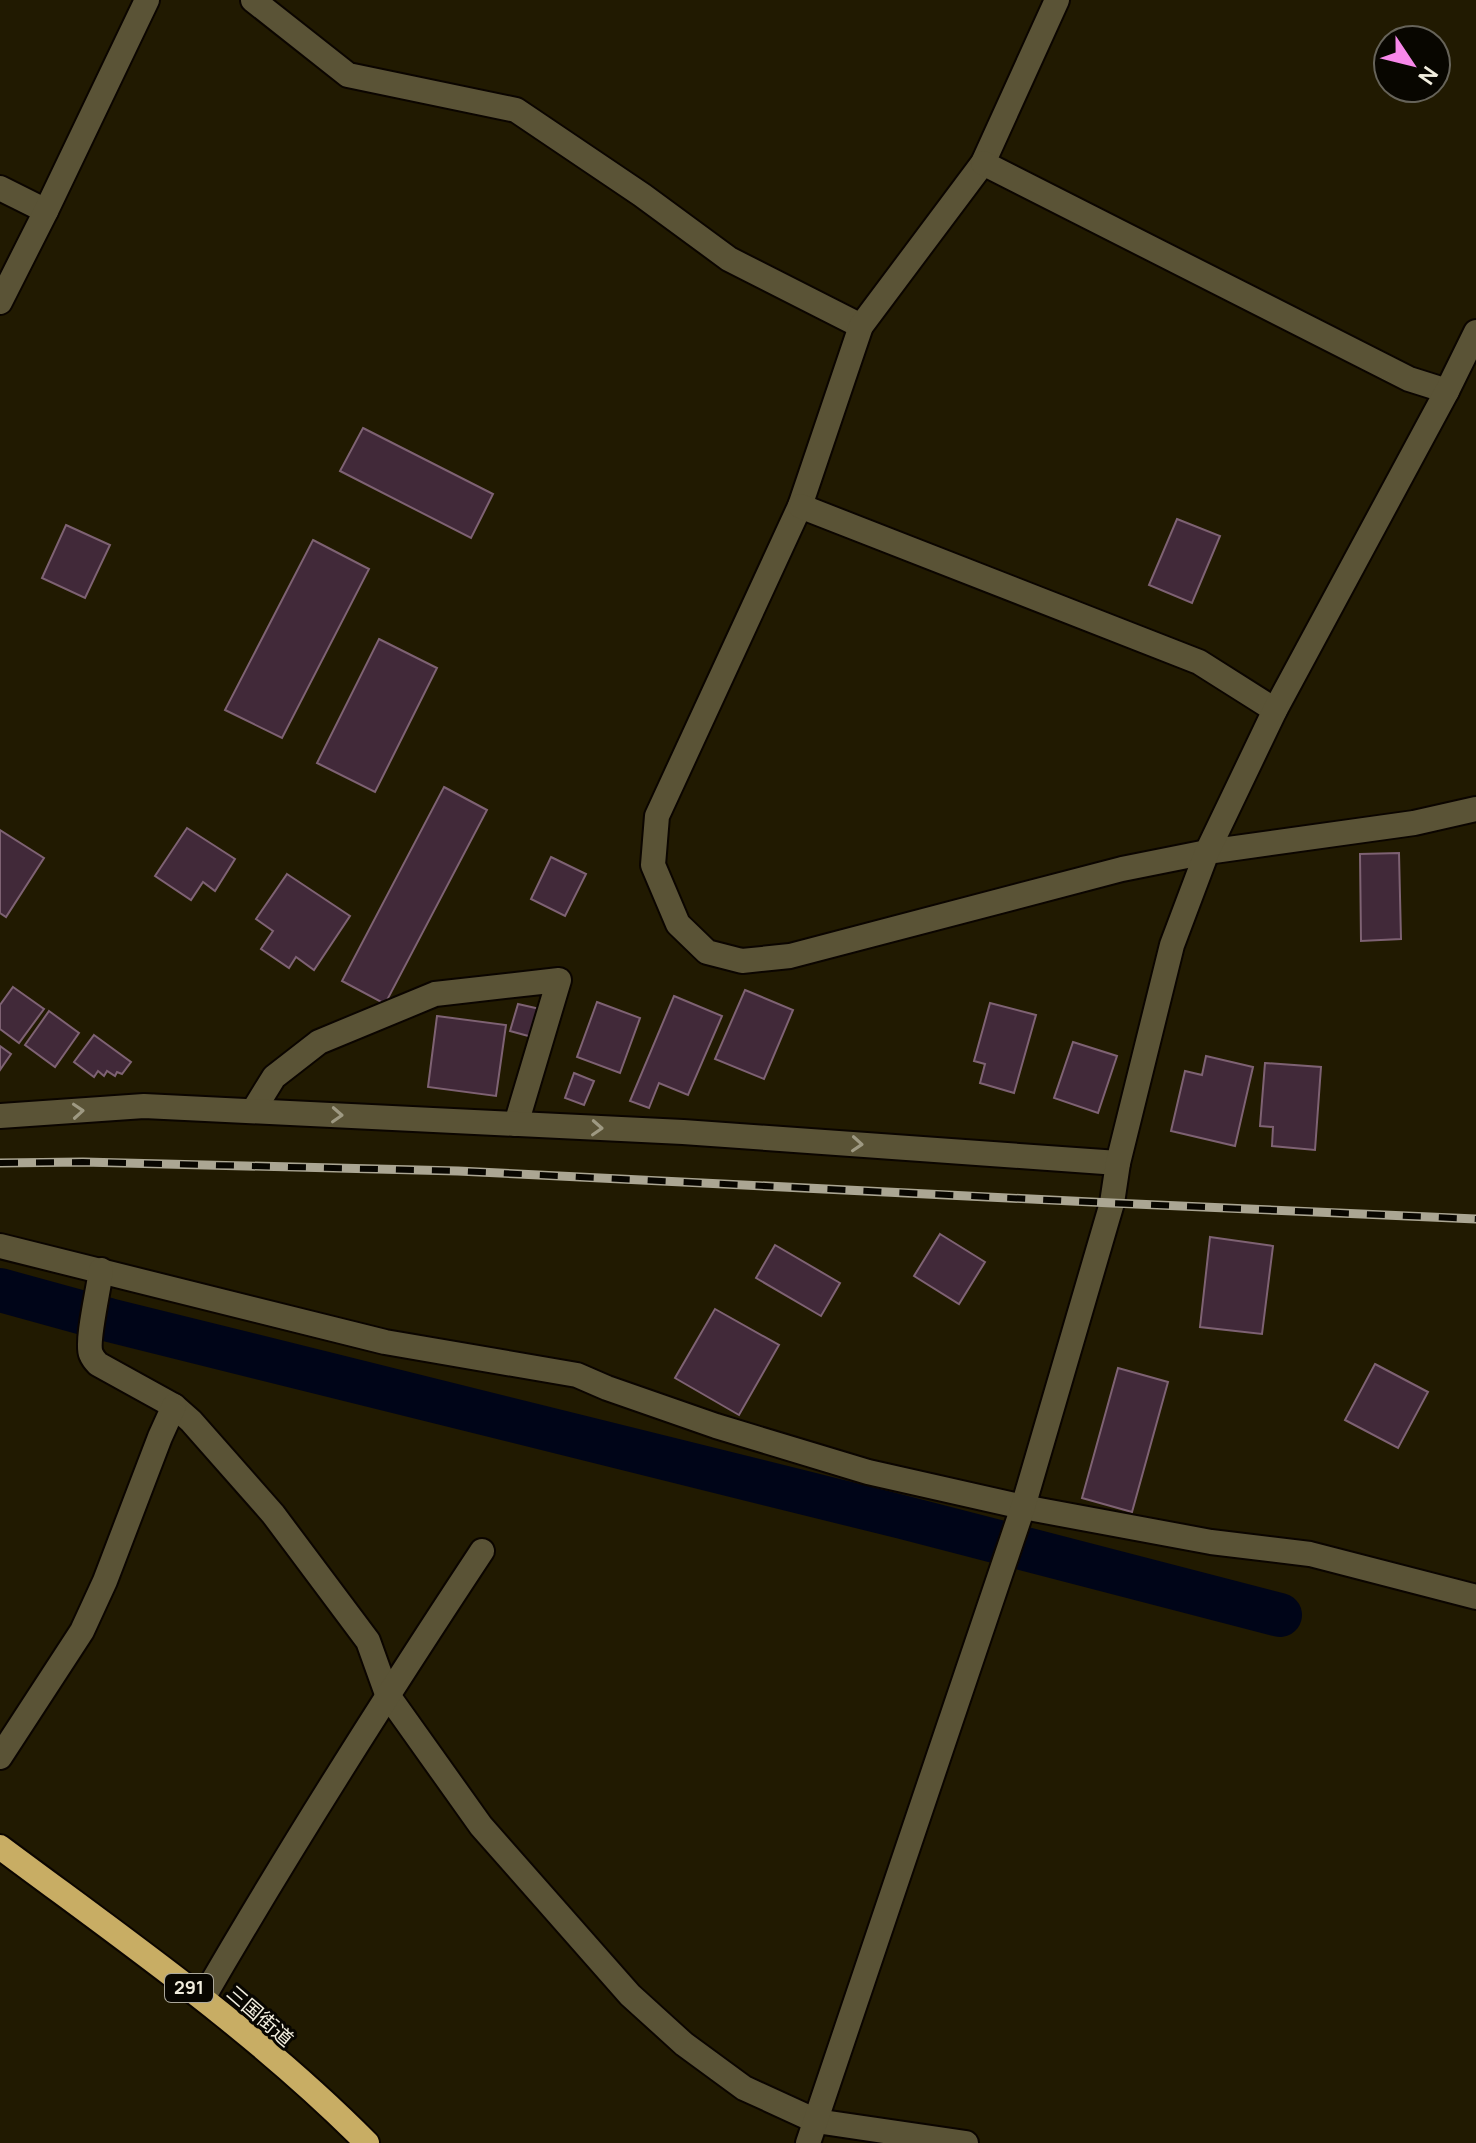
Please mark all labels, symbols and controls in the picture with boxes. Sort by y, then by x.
north arrow [1372,24,1452,104]
text: N [1412,60,1445,91]
one-way arrow [72,1103,85,1120]
one-way arrow [331,1107,344,1124]
one-way arrow [591,1119,604,1136]
one-way arrow [851,1135,864,1152]
road number: 291 [165,1974,213,2002]
street label: 三国街道 [221,1979,299,2052]

